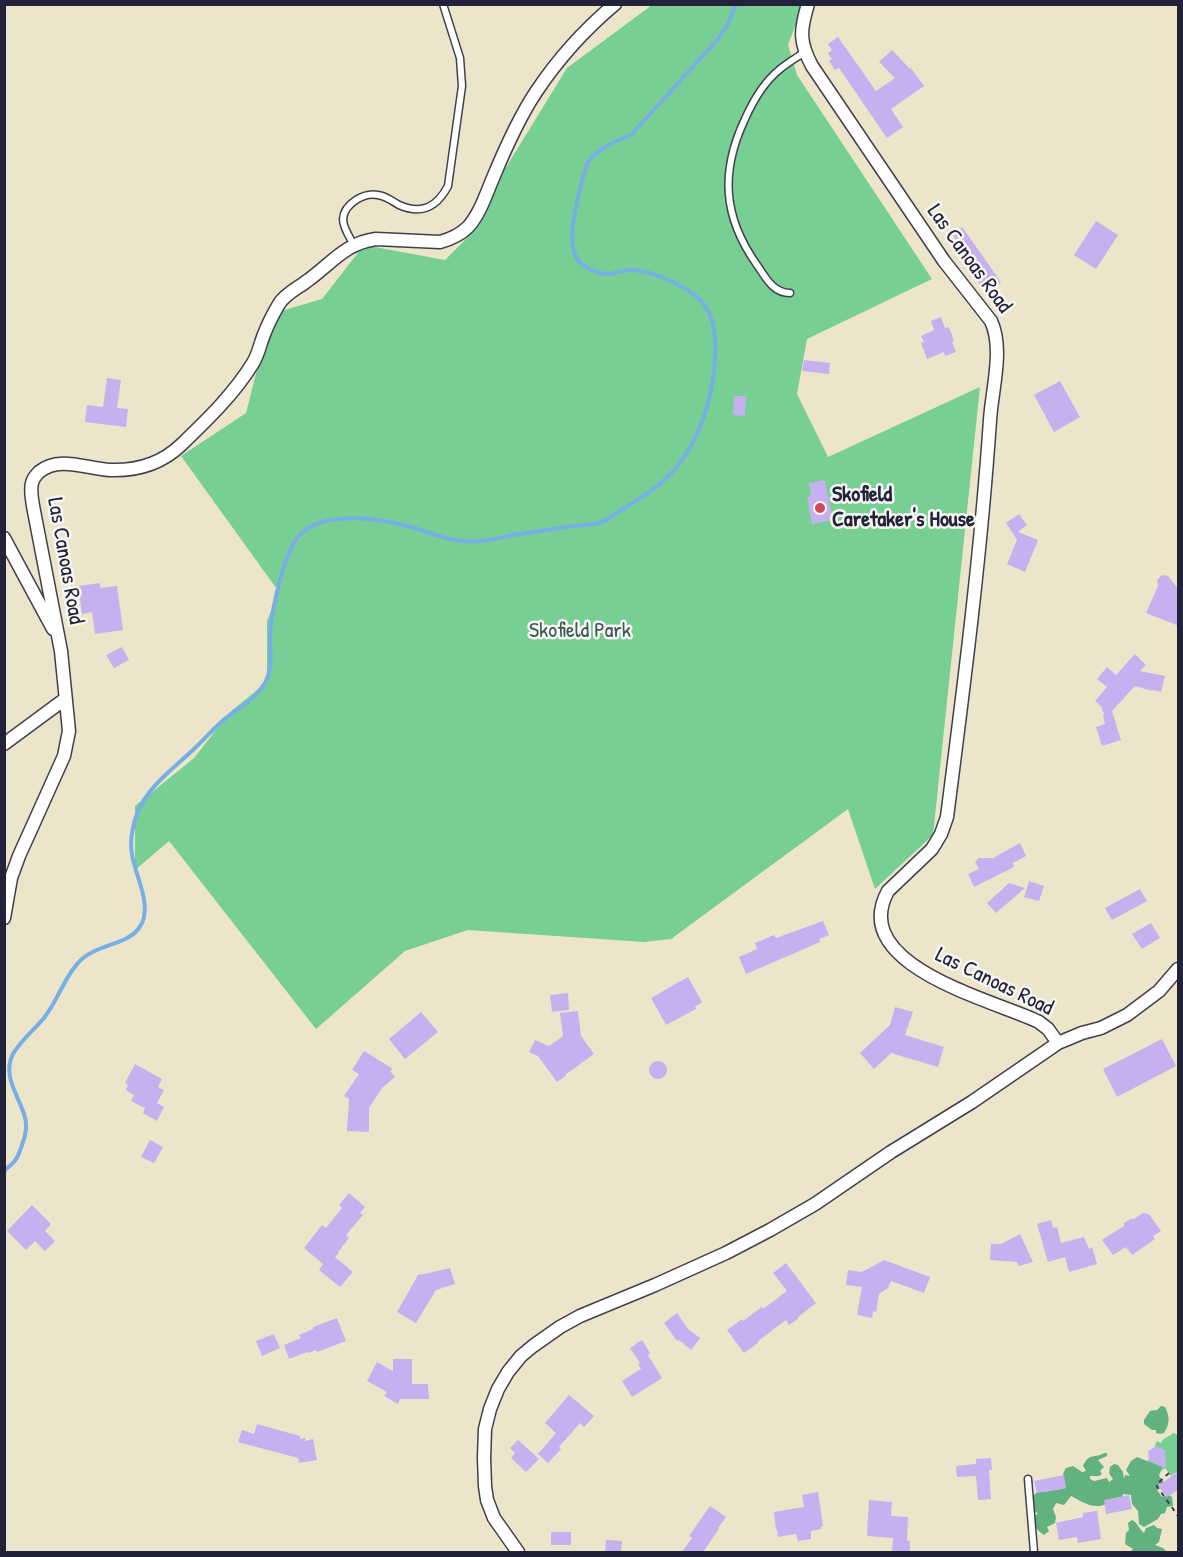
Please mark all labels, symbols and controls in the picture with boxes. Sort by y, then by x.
street label: Las Canoas Road [921,199,1017,319]
place label: Skofield Caretaker's House [832,482,975,534]
street label: Las Canoas Road [41,496,89,626]
marker: Skofield Caretaker's House [813,501,827,515]
park label: Skofield Park [529,618,631,644]
street label: Las Canoas Road [931,942,1057,1022]

